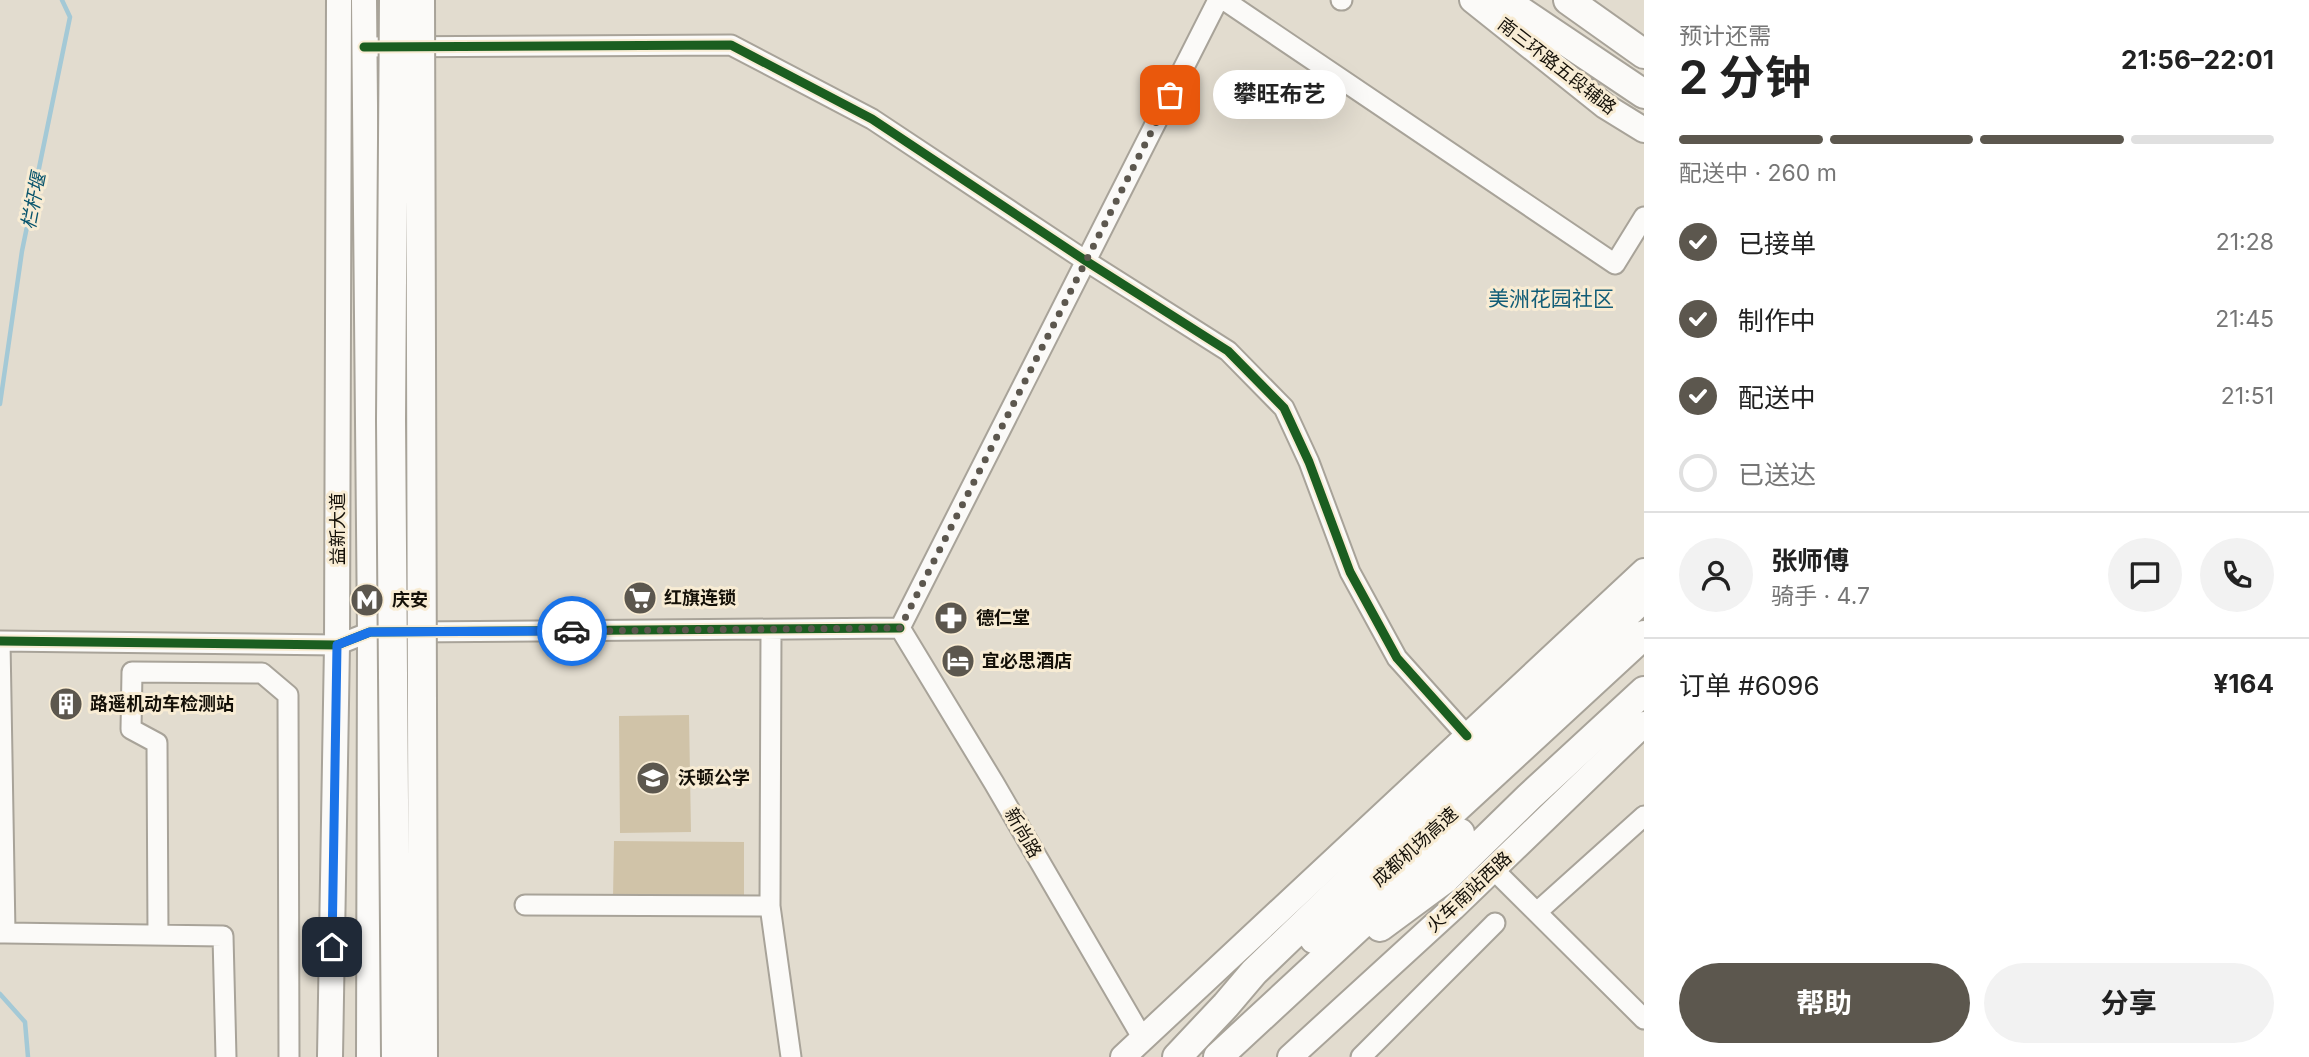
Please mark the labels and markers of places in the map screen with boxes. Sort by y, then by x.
pin [1140,65,1200,125]
callout: 攀旺布艺 [1212,70,1345,119]
supermarket icon: 红旗连锁 [621,579,659,617]
metro station icon: 庆安 [348,581,386,619]
place label: 红旗连锁 [664,587,736,608]
place label: 庆安 [392,589,428,610]
pharmacy icon: 德仁堂 [932,599,970,637]
place label: 德仁堂 [976,607,1030,628]
hotel icon: 宜必思酒店 [939,642,977,680]
place label: 宜必思酒店 [982,650,1072,671]
building icon: 路遥机动车检测站 [47,685,85,723]
place label: 路遥机动车检测站 [90,693,234,714]
school or university icon: 沃顿公学 [634,759,672,797]
place label: 沃顿公学 [678,767,750,788]
pin [302,917,362,977]

